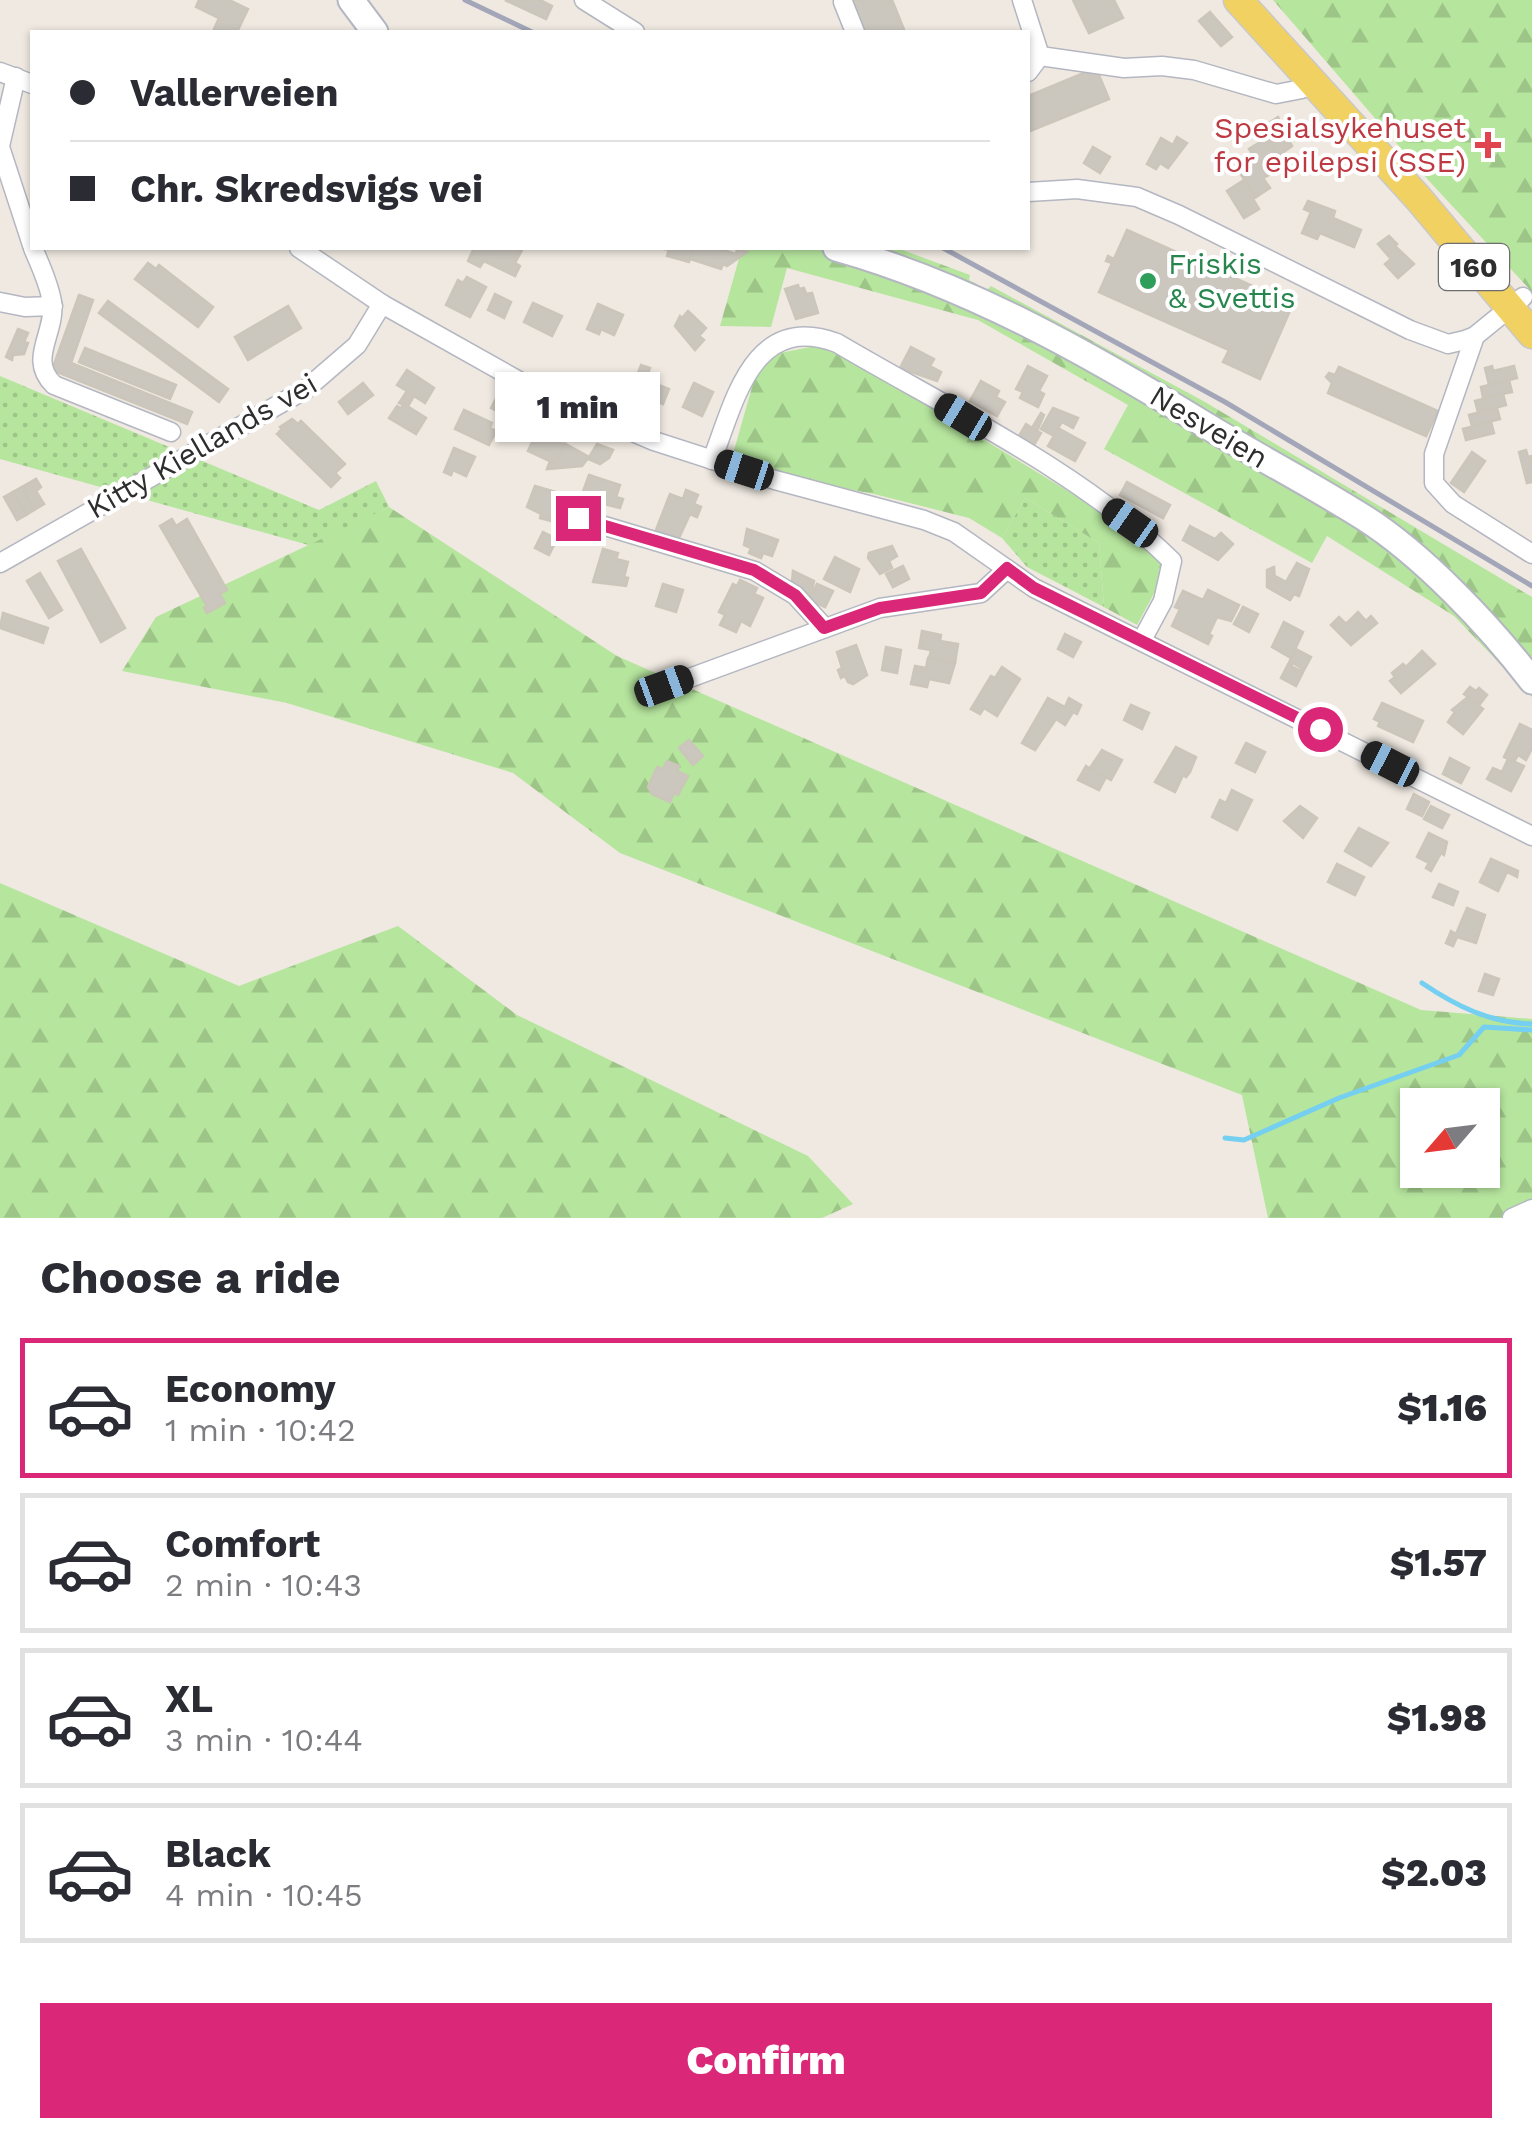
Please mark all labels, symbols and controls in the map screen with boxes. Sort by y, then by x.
text: Vallerveien [130,71,338,115]
place label: Spesialsykehuset for epilepsi (SSE) [1214,110,1466,179]
marker: Spesialsykehuset for epilepsi (SSE) [1475,132,1501,158]
text: Chr. Skredsvigs vei [130,167,483,211]
road number: 160 [1439,244,1509,290]
place label: Friskis & Svettis [1168,246,1295,315]
marker: Friskis & Svettis [1137,270,1159,292]
street label: Kitty Kiellands vei [81,365,323,526]
callout: 1 min [496,373,660,443]
street label: Nesveien [1144,378,1275,475]
text: 1 min [536,388,619,426]
car [930,389,996,445]
car [711,446,777,494]
car [1097,494,1163,552]
route end [556,496,601,541]
car [631,662,697,710]
route start [1298,707,1343,752]
car [1356,737,1424,791]
north arrow [1400,1088,1500,1188]
map controls [1400,1088,1500,1188]
text: Choose a ride [40,1251,340,1304]
icon: car [45,1363,135,1453]
text: Economy [165,1367,336,1411]
text: $1.16 [1397,1386,1487,1430]
text: 1 min · 10:42 [165,1411,356,1449]
icon: car [45,1518,135,1608]
text: Comfort [165,1522,320,1566]
text: $1.57 [1390,1541,1487,1585]
text: 2 min · 10:43 [165,1566,362,1604]
icon: car [45,1673,135,1763]
text: XL [165,1677,213,1721]
text: $1.98 [1387,1696,1487,1740]
text: 3 min · 10:44 [165,1721,363,1759]
icon: car [45,1828,135,1918]
text: Black [165,1832,271,1876]
text: $2.03 [1381,1851,1487,1895]
text: 4 min · 10:45 [165,1876,363,1914]
button: Confirm [40,2003,1492,2118]

